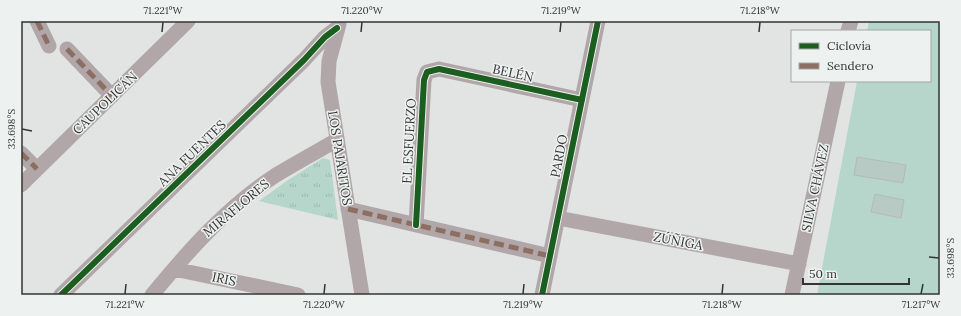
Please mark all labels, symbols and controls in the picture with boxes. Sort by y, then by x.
text: 71.221°W [143,4,184,17]
text: 71.220°W [341,4,384,17]
text: 71.219°W [541,4,582,17]
text: 71.218°W [740,4,781,17]
legend [791,30,931,82]
text: Ciclovía [827,38,871,53]
text: Sendero [827,58,873,73]
street label: BELÉN [491,60,535,86]
street label: CAUPOLICÁN [69,68,141,138]
street label: EL ESFUERZO [398,98,420,184]
text: 33.698°S [5,108,18,149]
street label: LOS PAJARITOS [324,109,356,207]
street label: ANA FUENTES [154,116,230,190]
street label: PARDO [546,133,572,179]
street label: SILVA CHÁVEZ [797,143,833,233]
street label: MIRAFLORES [199,175,273,241]
street label: ZÚÑIGA [652,228,705,254]
text: 33.698°S [944,237,957,278]
scale bar [803,260,909,286]
text: 50 m [809,266,837,281]
street label: IRIS [210,268,238,290]
text: 71.221°W [105,298,146,311]
text: 71.220°W [303,298,346,311]
text: 71.219°W [503,298,544,311]
text: 71.218°W [702,298,743,311]
text: 71.217°W [902,298,941,311]

